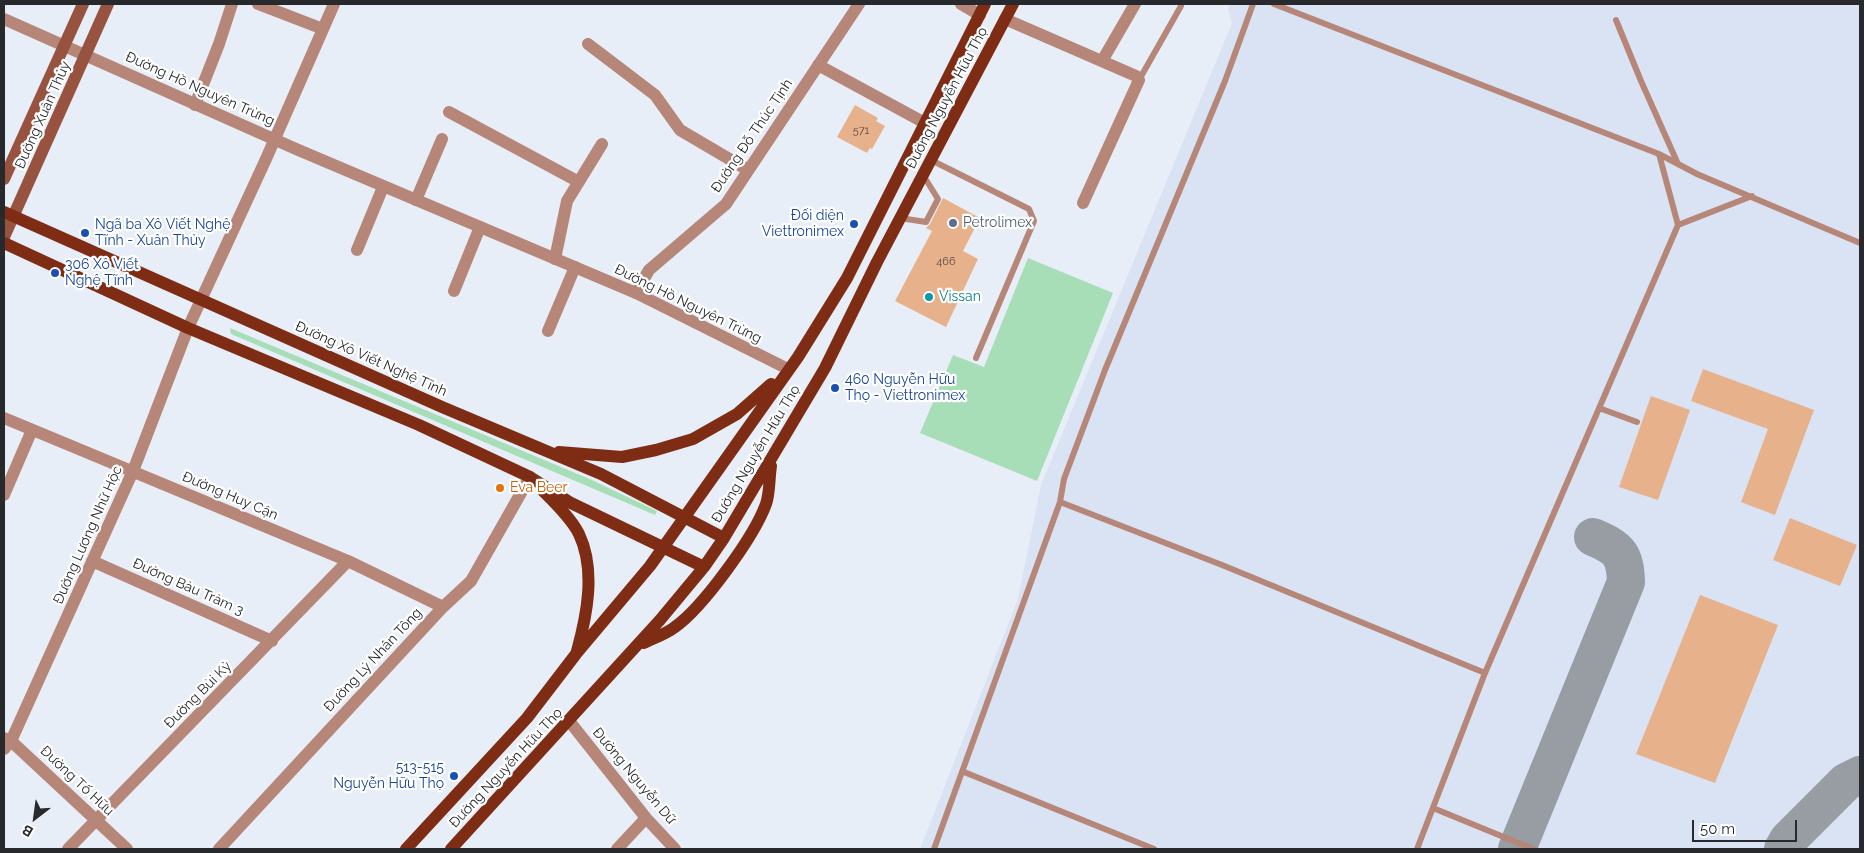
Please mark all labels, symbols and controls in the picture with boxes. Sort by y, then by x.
street label: Đường Nguyễn Hữu Thọ [903,24,991,172]
street label: Đường Hồ Nguyên Trừng [123,48,277,130]
street label: Đường Xuân Thủy [12,59,74,171]
street label: Đường Đỗ Thúc Tịnh [708,76,796,196]
house number: 571 [853,124,869,138]
place label: Đối diện Viettronimex [762,208,844,240]
place label: Petrolimex [963,215,1032,231]
place label: Ngã ba Xô Viết Nghệ Tĩnh - Xuân Thủy [95,217,230,250]
marker: Petrolimex [947,217,959,229]
marker: Đối diện Viettronimex [848,218,860,230]
marker: Ngã ba Xô Viết Nghệ Tĩnh - Xuân Thủy [79,227,91,239]
house number: 466 [936,255,956,269]
place label: 306 Xô Viết Nghệ Tĩnh [65,257,139,290]
street label: Đường Hồ Nguyên Trừng [612,261,764,347]
marker: 306 Xô Viết Nghệ Tĩnh [49,267,61,279]
place label: Vissan [939,289,981,305]
marker: Vissan [923,291,935,303]
street label: Đường Xô Viết Nghệ Tĩnh [292,318,450,400]
place label: 460 Nguyễn Hữu Thọ - Viettronimex [845,372,965,404]
street label: Đường Nguyễn Hữu Thọ [708,382,804,526]
marker: 460 Nguyễn Hữu Thọ - Viettronimex [829,382,841,394]
street label: Đường Lương Nhữ Hộc [50,463,126,607]
street label: Đường Huy Cận [180,468,280,524]
place label: Eva Beer [510,480,567,496]
marker: Eva Beer [494,482,506,494]
street label: Đường Bàu Tràm 3 [130,555,246,619]
street label: Đường Lý Nhân Tông [321,605,425,715]
street label: Đường Bùi Kỷ [161,658,235,732]
street label: Đường Nguyễn Hữu Thọ [446,705,566,831]
street label: Đường Nguyễn Dữ [589,724,679,828]
street label: Đường Tố Hữu [37,743,117,819]
place label: 513-515 Nguyễn Hữu Thọ [333,760,444,792]
marker: 513-515 Nguyễn Hữu Thọ [448,770,460,782]
north arrow [10,793,60,843]
scale bar [1694,810,1799,842]
text: 50 m [1700,820,1735,838]
text: B [19,822,36,840]

